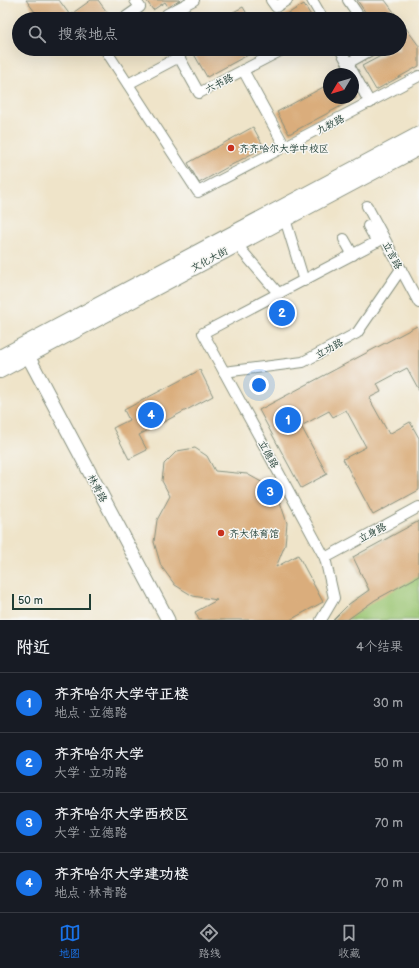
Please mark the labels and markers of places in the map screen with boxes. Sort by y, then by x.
marker: 齐齐哈尔大学中校区 [226,143,236,153]
place label: 齐齐哈尔大学中校区 [239,143,329,155]
pin: 2 [269,298,295,328]
pin: 4 [138,400,164,430]
pin: 1 [275,405,301,435]
pin: 3 [257,477,283,507]
marker: 齐大体育馆 [216,528,226,538]
place label: 齐大体育馆 [229,528,279,540]

